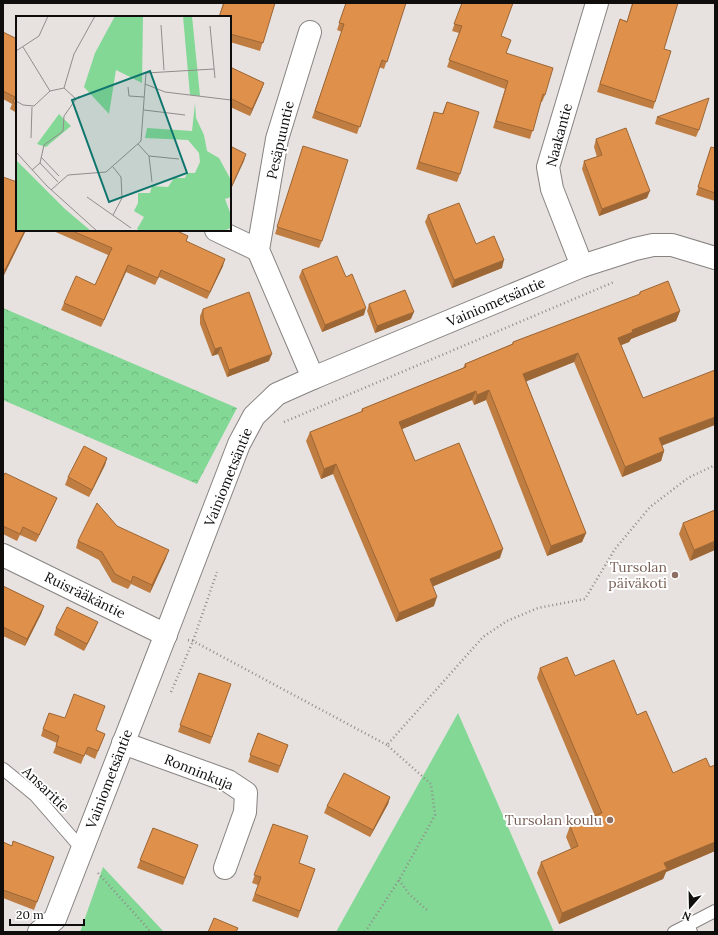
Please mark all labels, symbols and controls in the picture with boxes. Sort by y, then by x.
inset map [16,16,231,231]
street label: Pesäpuuntie [262,99,298,181]
street label: Naakantie [542,101,576,169]
street label: Vainiometsäntie [443,273,548,331]
street label: Vainiometsäntie [200,425,256,530]
place label: Tursolan päiväkoti [608,558,667,592]
street label: Ruisrääkäntie [41,568,129,623]
marker: Tursolan päiväkoti [670,570,680,580]
street label: Vainiometsäntie [81,726,136,832]
street label: Ronninkuja [162,750,236,794]
street label: Ansaritie [18,762,73,816]
place label: Tursolan koulu [505,811,602,829]
marker: Tursolan koulu [605,815,615,825]
north arrow [670,887,710,927]
scale bar [10,901,84,927]
text: 20 m [16,907,44,922]
text: N [680,908,693,924]

